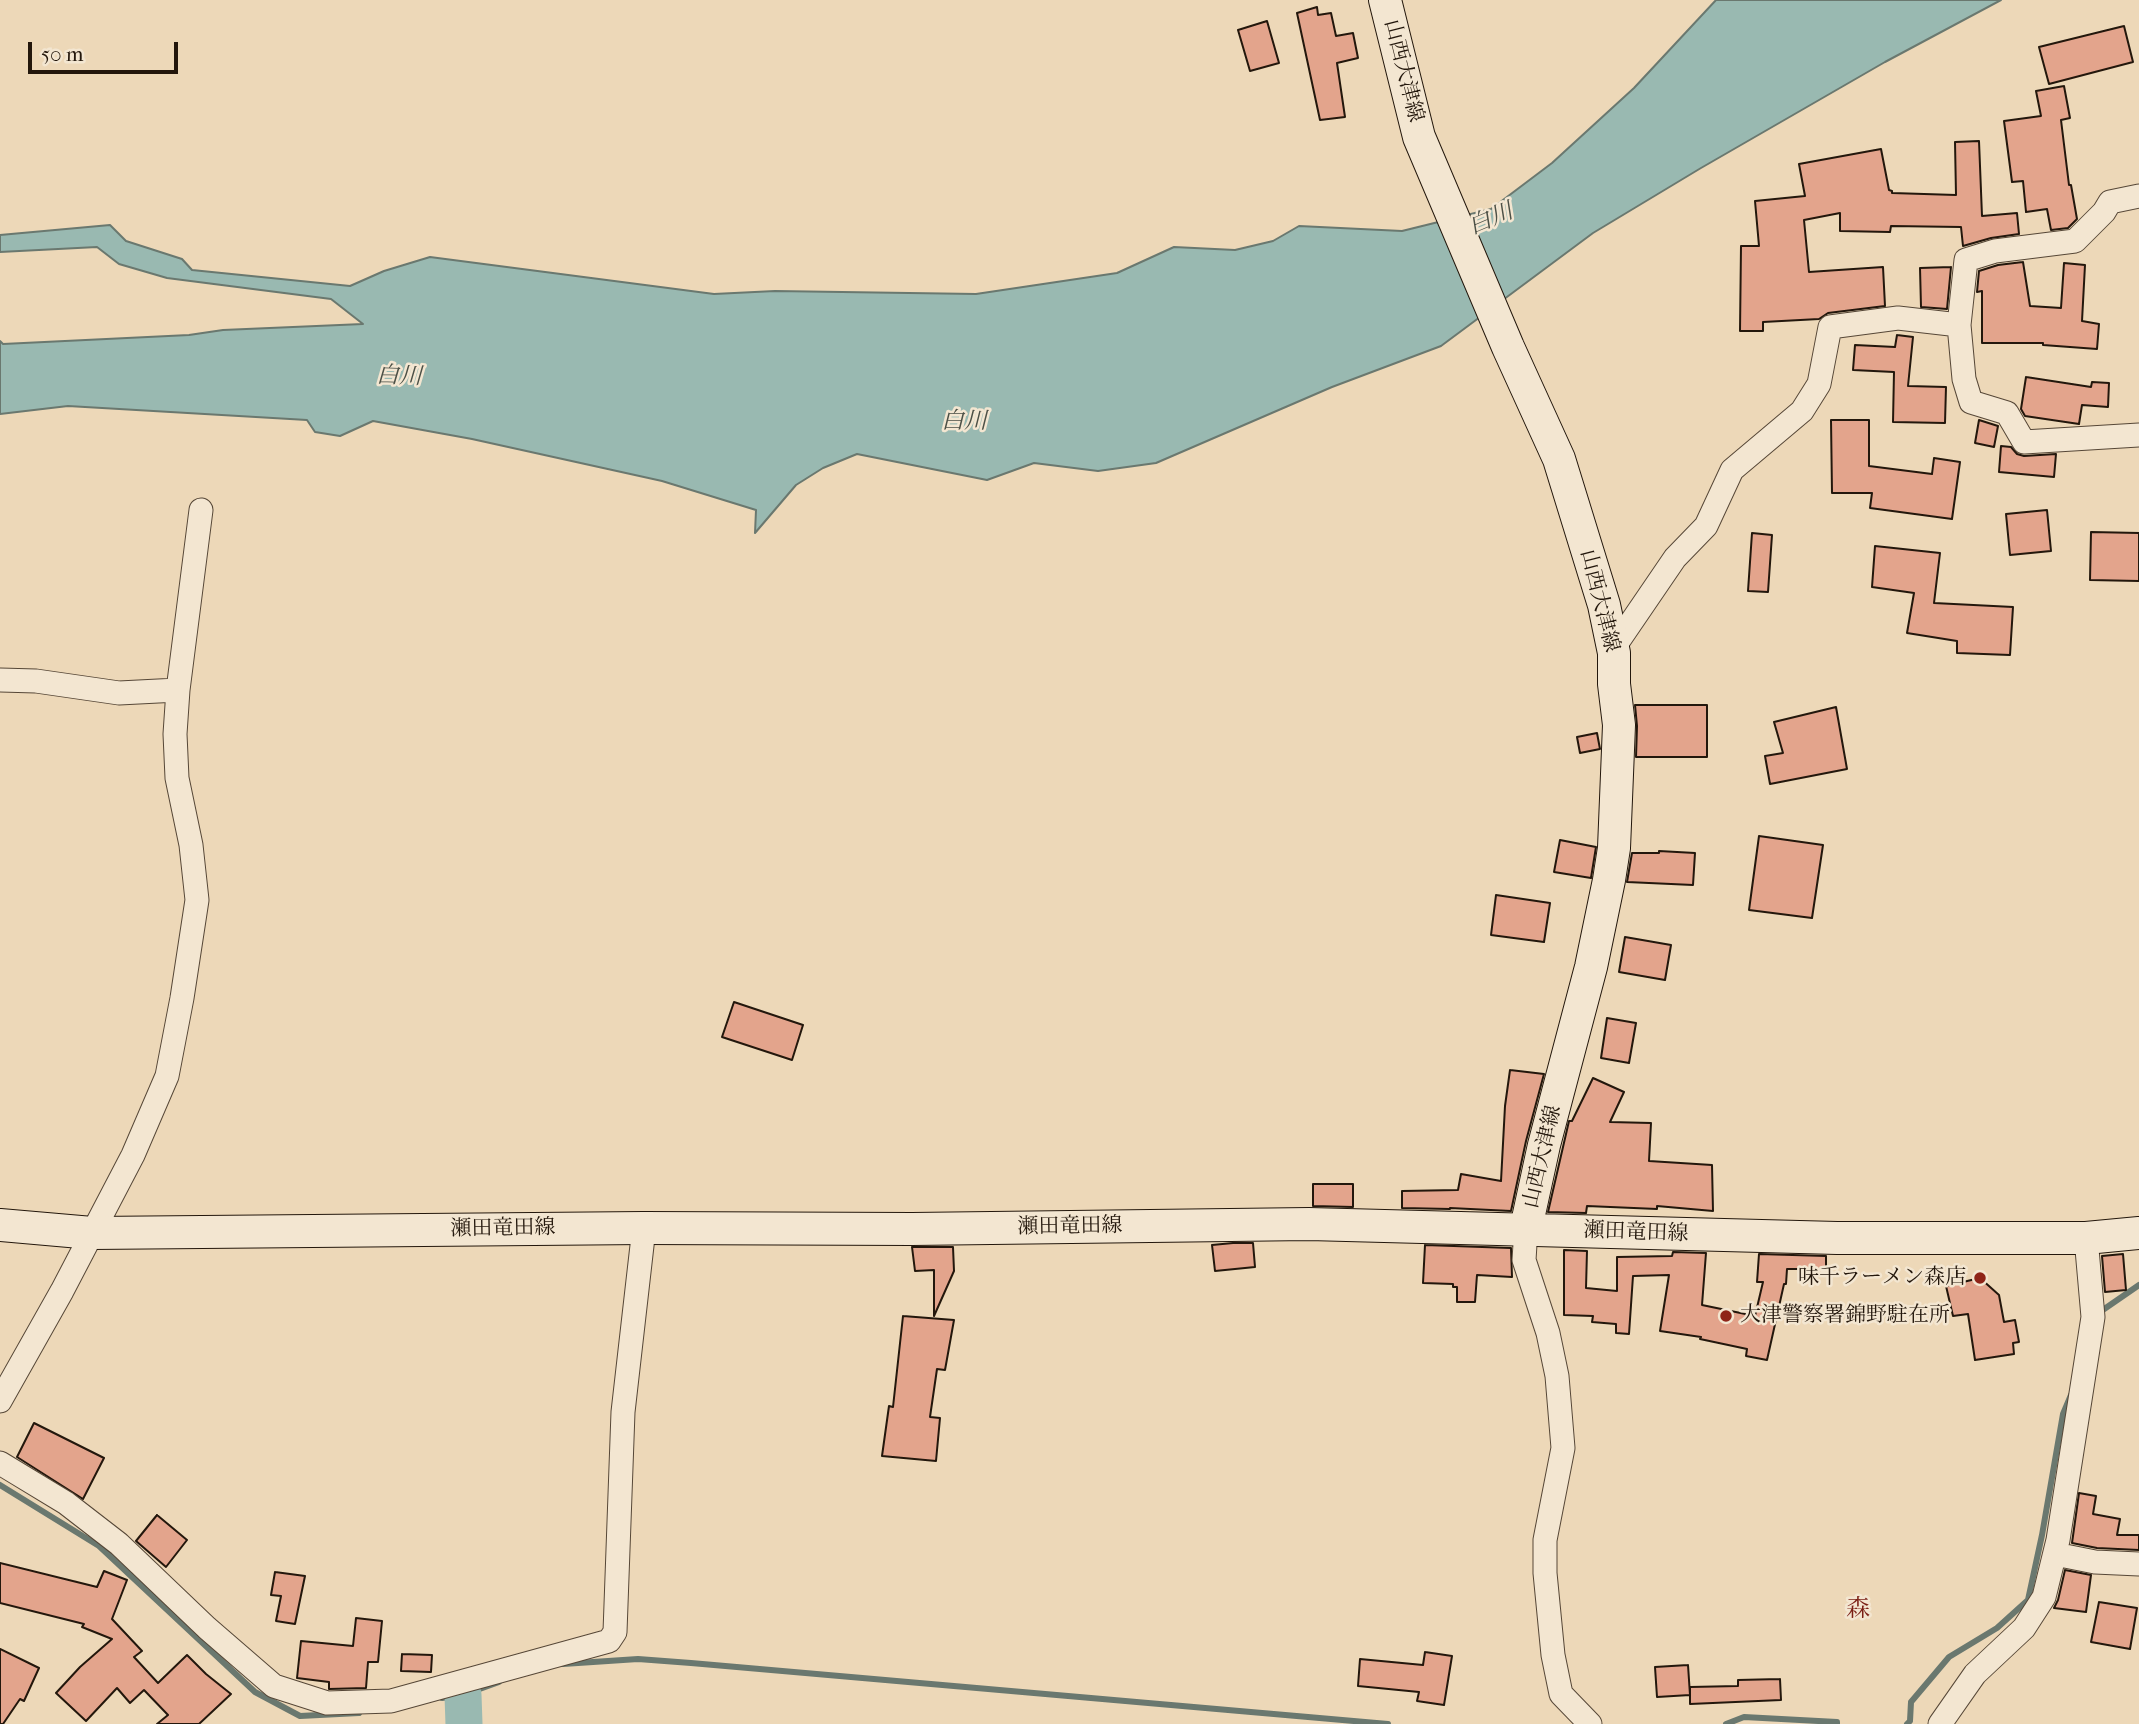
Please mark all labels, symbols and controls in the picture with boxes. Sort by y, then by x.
street label: 山西大津線 [1378,17,1428,125]
scale bar [32,28,182,72]
text: 50 m [41,42,84,66]
water label: 白川 [1464,198,1518,242]
water label: 白川 [376,362,422,392]
water label: 白川 [941,408,987,436]
street label: 山西大津線 [1574,547,1624,655]
street label: 山西大津線 [1519,1103,1567,1211]
street label: 瀬田竜田線 [1017,1213,1123,1241]
street label: 瀬田竜田線 [450,1215,556,1243]
street label: 瀬田竜田線 [1583,1219,1689,1247]
place label: 味千ラーメン森店 [1798,1265,1966,1291]
marker: 味千ラーメン森店 [1972,1270,1988,1286]
place label: 大津警察署錦野駐在所 [1740,1303,1950,1329]
marker: 大津警察署錦野駐在所 [1718,1308,1734,1324]
district label: 森 [1846,1596,1870,1624]

